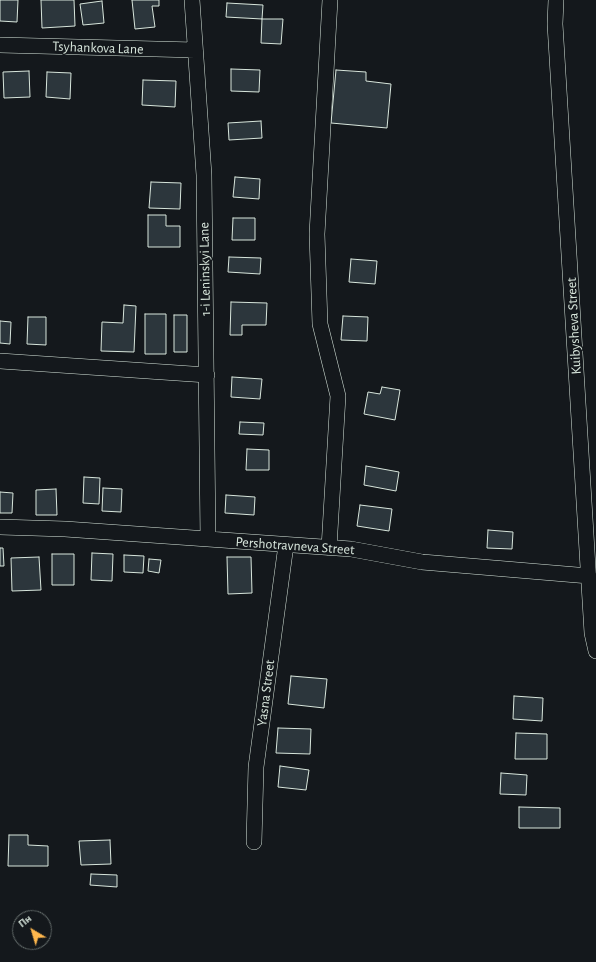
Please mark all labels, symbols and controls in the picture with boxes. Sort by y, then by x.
street label: Tsyhankova Lane [52,38,144,58]
street label: 1-i Leninskyi Lane [196,222,214,316]
street label: Kuibysheva Street [563,277,585,375]
street label: Pershotravneva Street [235,533,355,559]
street label: Yasna Street [254,659,278,727]
north arrow [12,910,52,950]
text: Пн [16,912,34,929]

